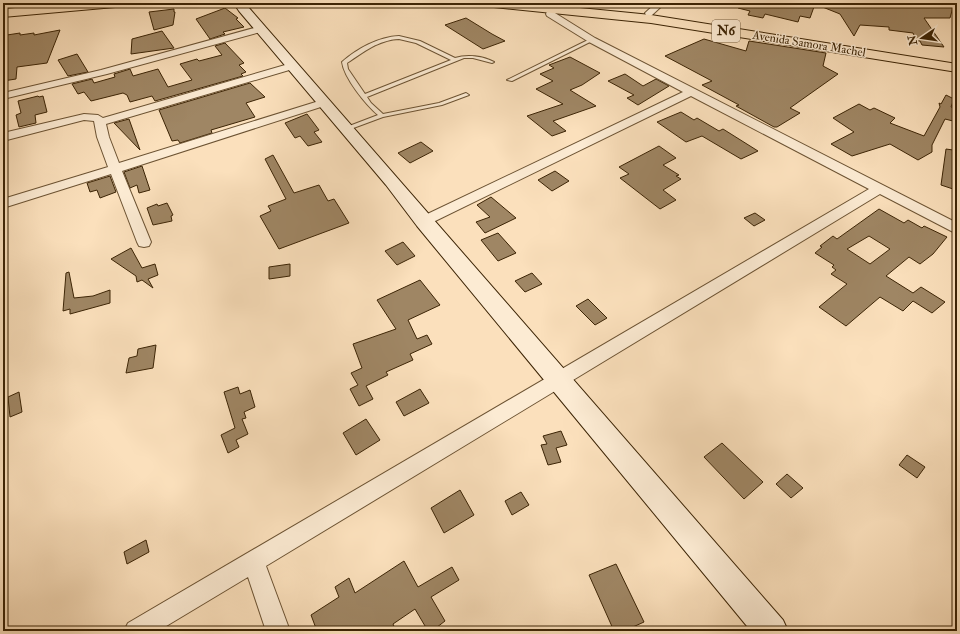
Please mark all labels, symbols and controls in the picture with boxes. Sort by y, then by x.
north arrow [902,18,942,58]
road number: N6 [712,20,740,42]
street label: Avenida Samora Machel [750,27,867,60]
text: N [905,33,920,47]

